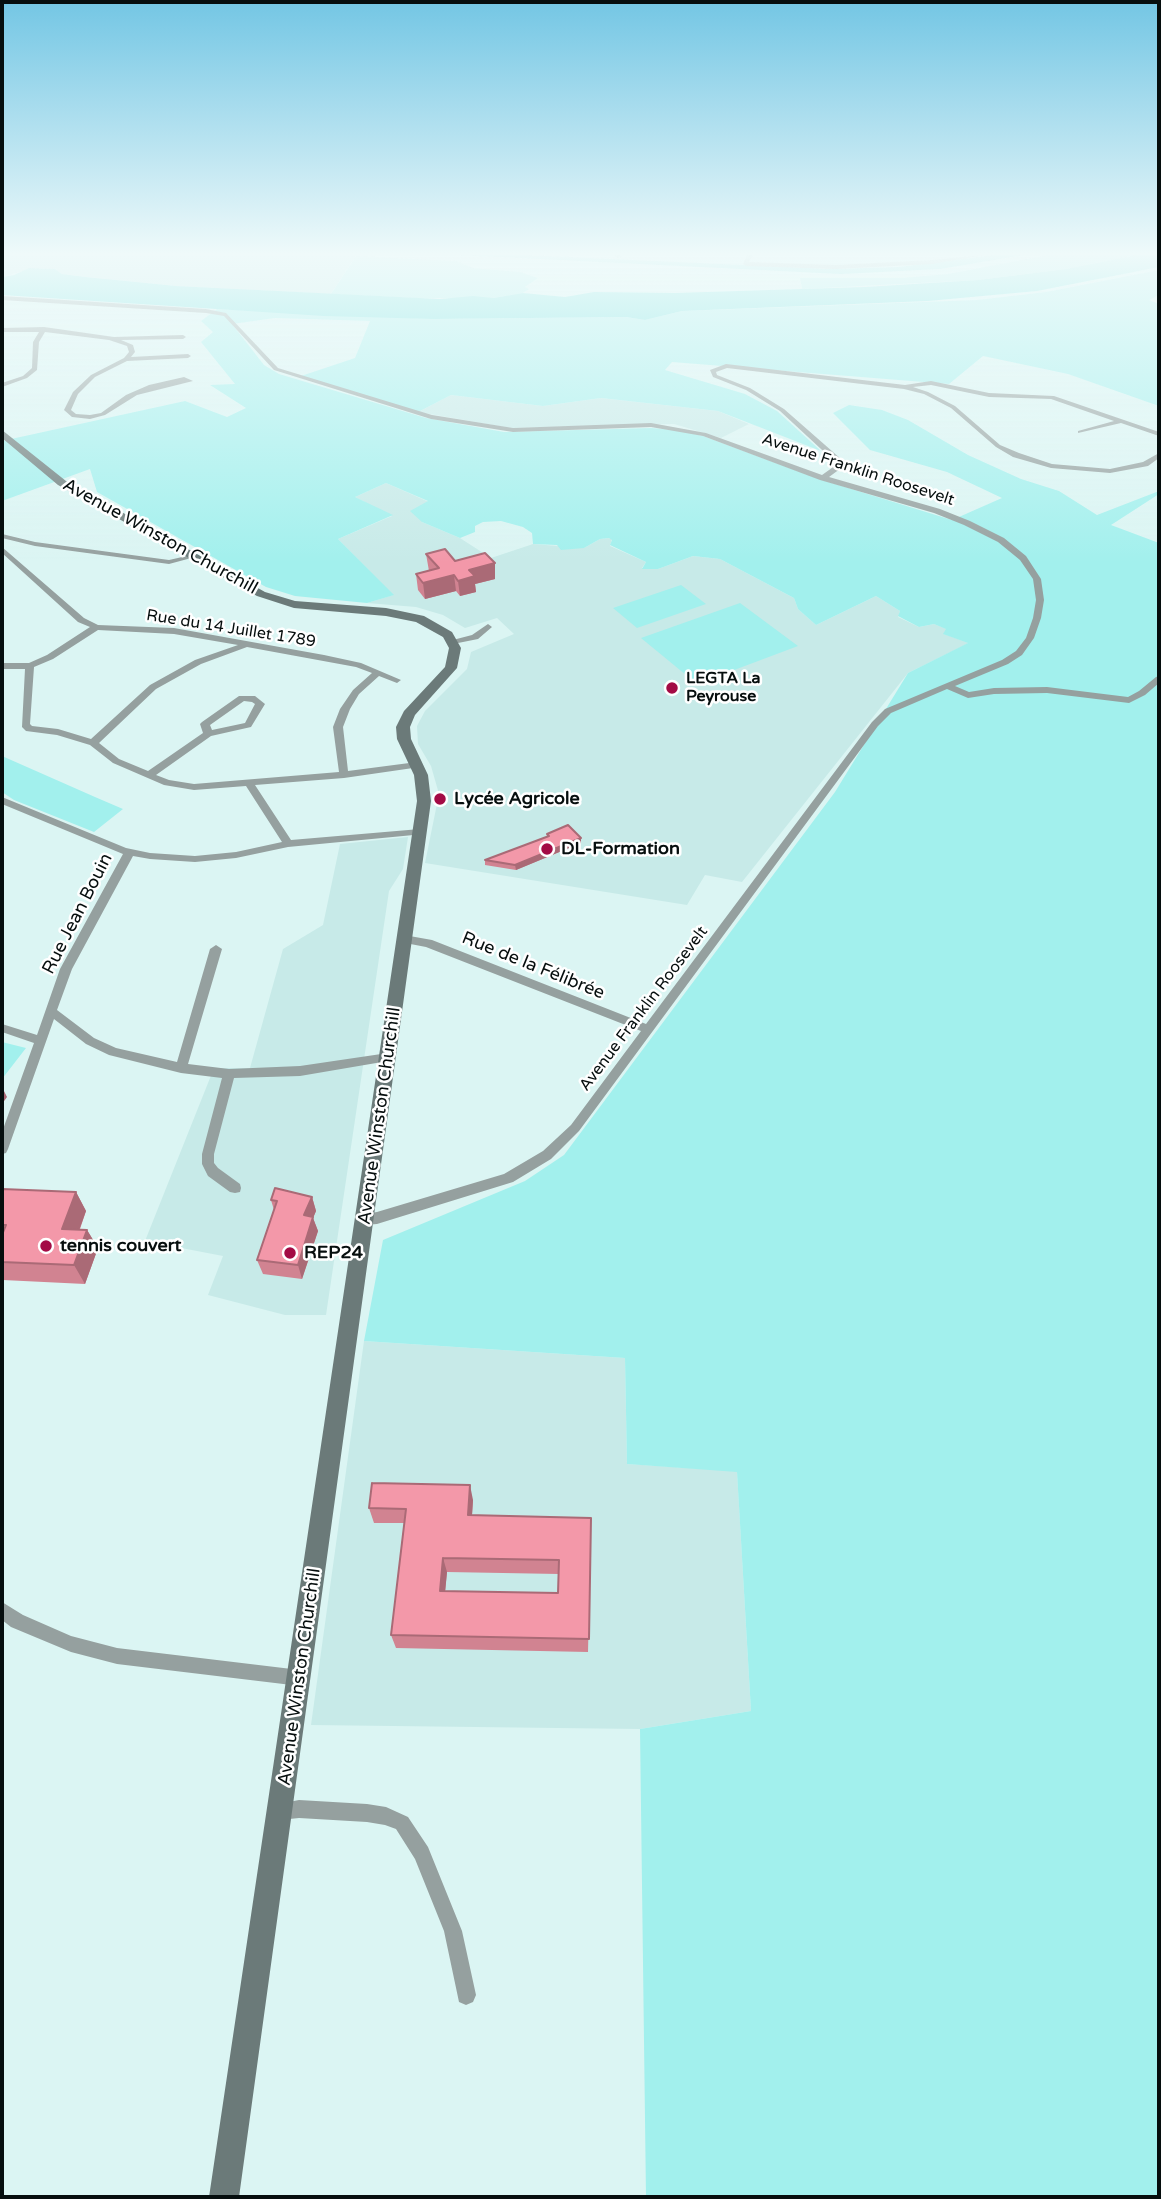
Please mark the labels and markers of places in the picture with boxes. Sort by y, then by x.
place label: LEGTA La Peyrouse [686,669,760,707]
marker: LEGTA La Peyrouse [664,680,680,696]
place label: Lycée Agricole [454,788,580,810]
marker: Lycée Agricole [432,791,448,807]
place label: DL-Formation [561,838,680,860]
marker: DL-Formation [539,841,555,857]
place label: tennis couvert [60,1235,181,1257]
marker: tennis couvert [38,1238,54,1254]
place label: REP24 [304,1242,363,1264]
marker: REP24 [282,1245,298,1261]

